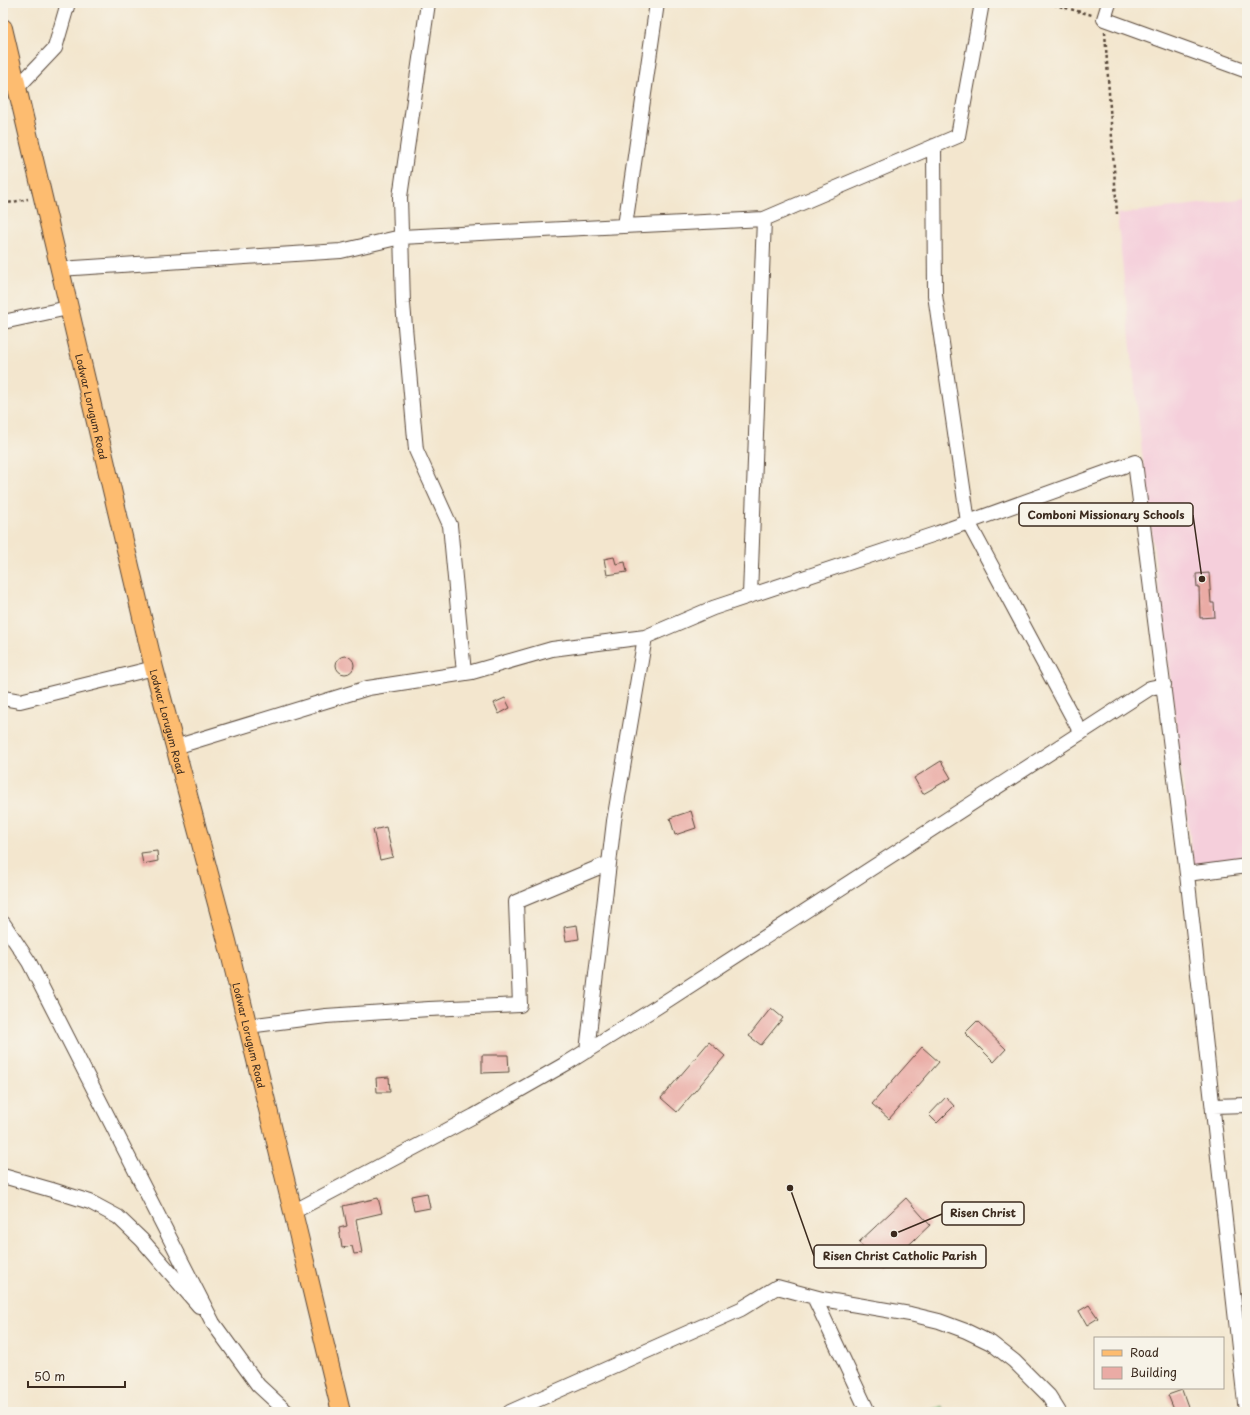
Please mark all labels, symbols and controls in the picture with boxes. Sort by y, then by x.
street label: Lodwar Lorugum Road [73,352,112,461]
callout: Comboni Missionary Schools [1019,503,1193,526]
text: Comboni Missionary Schools [1028,506,1184,523]
street label: Lodwar Lorugum Road [147,667,190,776]
street label: Lodwar Lorugum Road [230,981,270,1090]
callout: Risen Christ [942,1202,1024,1225]
text: Risen Christ [950,1204,1016,1221]
callout: Risen Christ Catholic Parish [814,1245,986,1268]
text: Risen Christ Catholic Parish [823,1247,977,1264]
legend [1094,1337,1224,1389]
text: Road [1130,1343,1159,1361]
scale bar [28,1363,125,1389]
text: Building [1130,1363,1177,1381]
text: 50 m [34,1367,65,1385]

